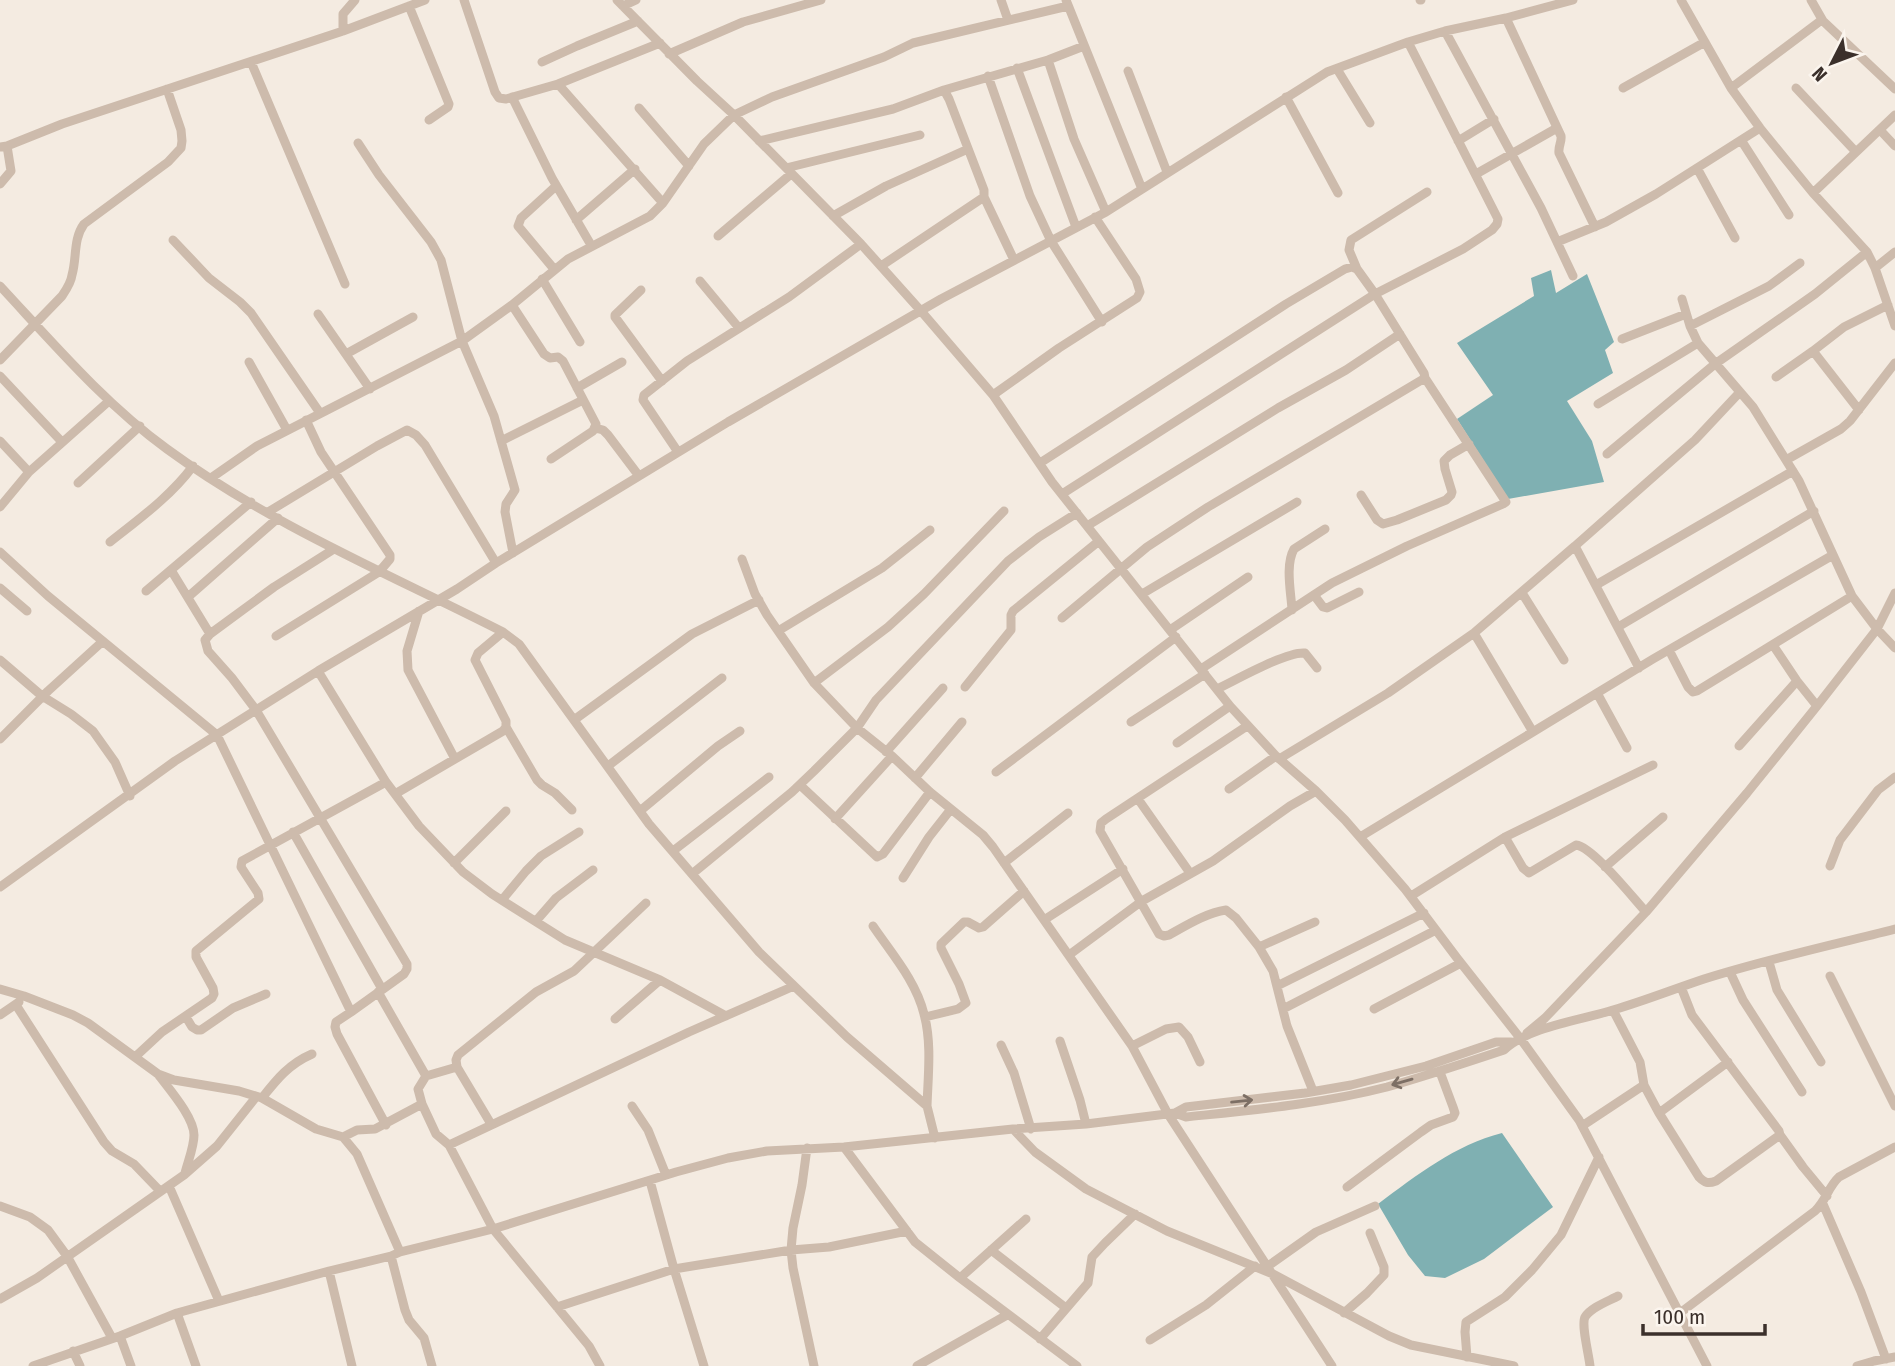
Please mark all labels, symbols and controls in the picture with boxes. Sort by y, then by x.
north arrow [1797,28,1867,98]
text: N [1807,62,1832,86]
one-way arrow [1391,1077,1413,1090]
one-way arrow [1230,1094,1252,1107]
scale bar [1643,1292,1766,1336]
text: 100 m [1654,1304,1705,1330]

